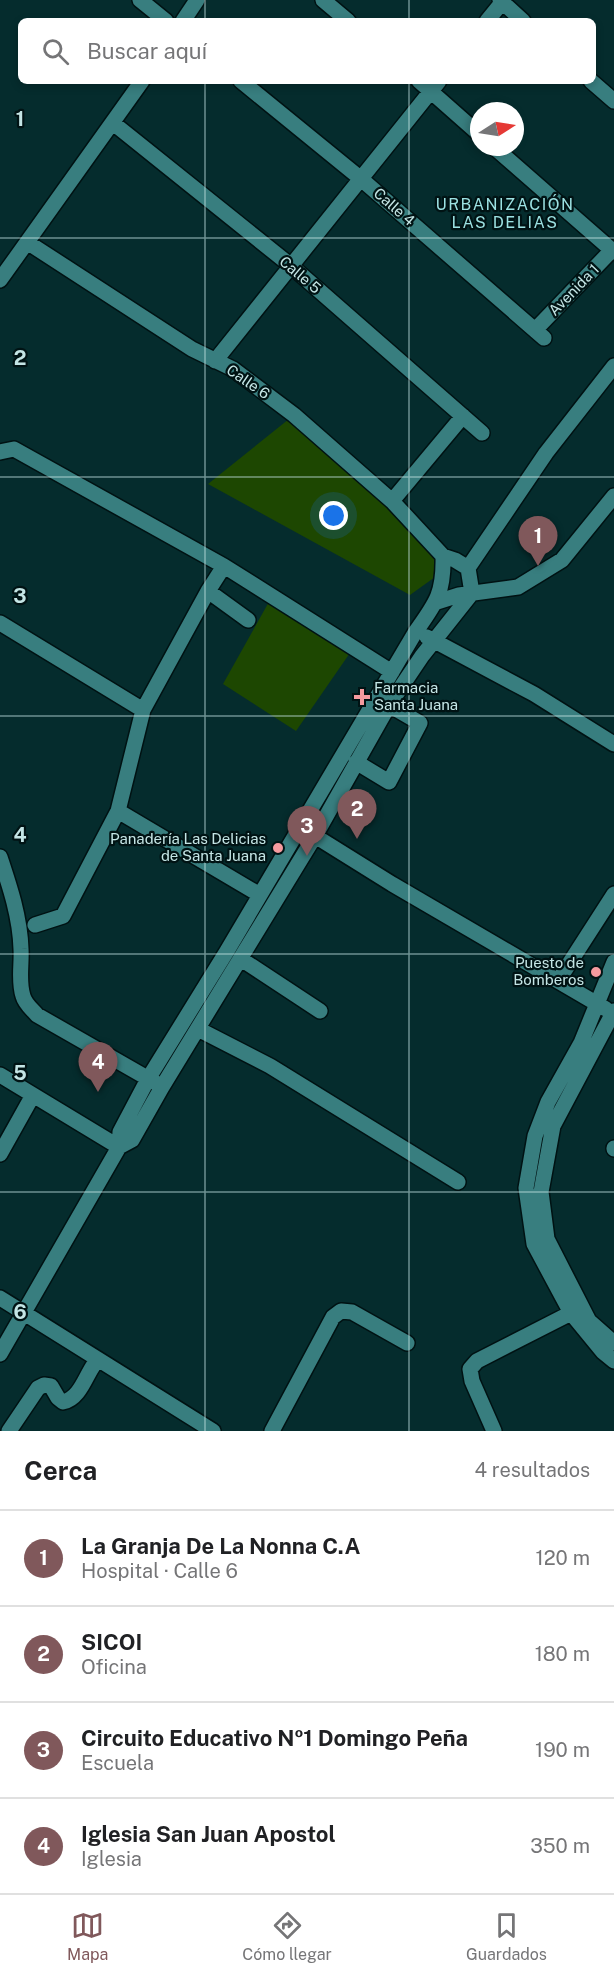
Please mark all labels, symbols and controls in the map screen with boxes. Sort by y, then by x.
search box [18,18,596,84]
icon: search [39,35,72,68]
text: Buscar aquí [87,38,207,64]
north arrow [470,102,524,156]
text: 1 [16,107,24,131]
street label: Calle 4 [370,184,418,229]
district label: URBANIZACIÓN LAS DELIAS [435,194,575,232]
street label: Calle 5 [276,252,324,297]
street label: Avenida 1 [545,260,602,319]
text: 2 [14,346,26,370]
street label: Calle 6 [223,361,273,402]
your location [319,501,348,530]
pin: 1 [518,516,558,566]
text: 3 [13,584,27,608]
place label: Farmacia Santa Juana [374,679,458,713]
marker: Farmacia Santa Juana [355,690,369,704]
pin: 2 [338,790,376,839]
pin: 3 [288,806,326,856]
text: 4 [13,823,27,847]
place label: Panadería Las Delicias de Santa Juana [110,830,266,864]
marker: Panadería Las Delicias de Santa Juana [271,841,285,855]
place label: Puesto de Bomberos [513,954,584,988]
marker: Puesto de Bomberos [589,965,603,979]
pin: 4 [78,1042,118,1092]
text: 5 [13,1061,27,1085]
text: 6 [13,1300,27,1324]
text: Cerca [24,1455,97,1486]
text: 4 resultados [474,1458,590,1482]
text: La Granja De La Nonna C.A [81,1533,360,1559]
text: 1 [39,1546,48,1570]
text: 120 m [536,1546,590,1570]
text: Hospital · Calle 6 [81,1559,238,1583]
text: SICOI [81,1629,142,1655]
text: 2 [37,1642,50,1666]
text: 180 m [535,1642,590,1666]
text: Oficina [81,1655,147,1679]
text: Circuito Educativo Nº1 Domingo Peña [81,1725,468,1751]
text: 3 [37,1738,50,1762]
text: 190 m [535,1738,590,1762]
text: Escuela [81,1751,154,1775]
text: Iglesia San Juan Apostol [81,1821,336,1847]
text: 4 [37,1834,50,1858]
text: 350 m [530,1834,590,1858]
text: Iglesia [81,1847,142,1871]
tab: Mapa [67,1909,108,1964]
tab: Cómo llegar [242,1909,332,1964]
tab: Guardados [466,1909,547,1964]

